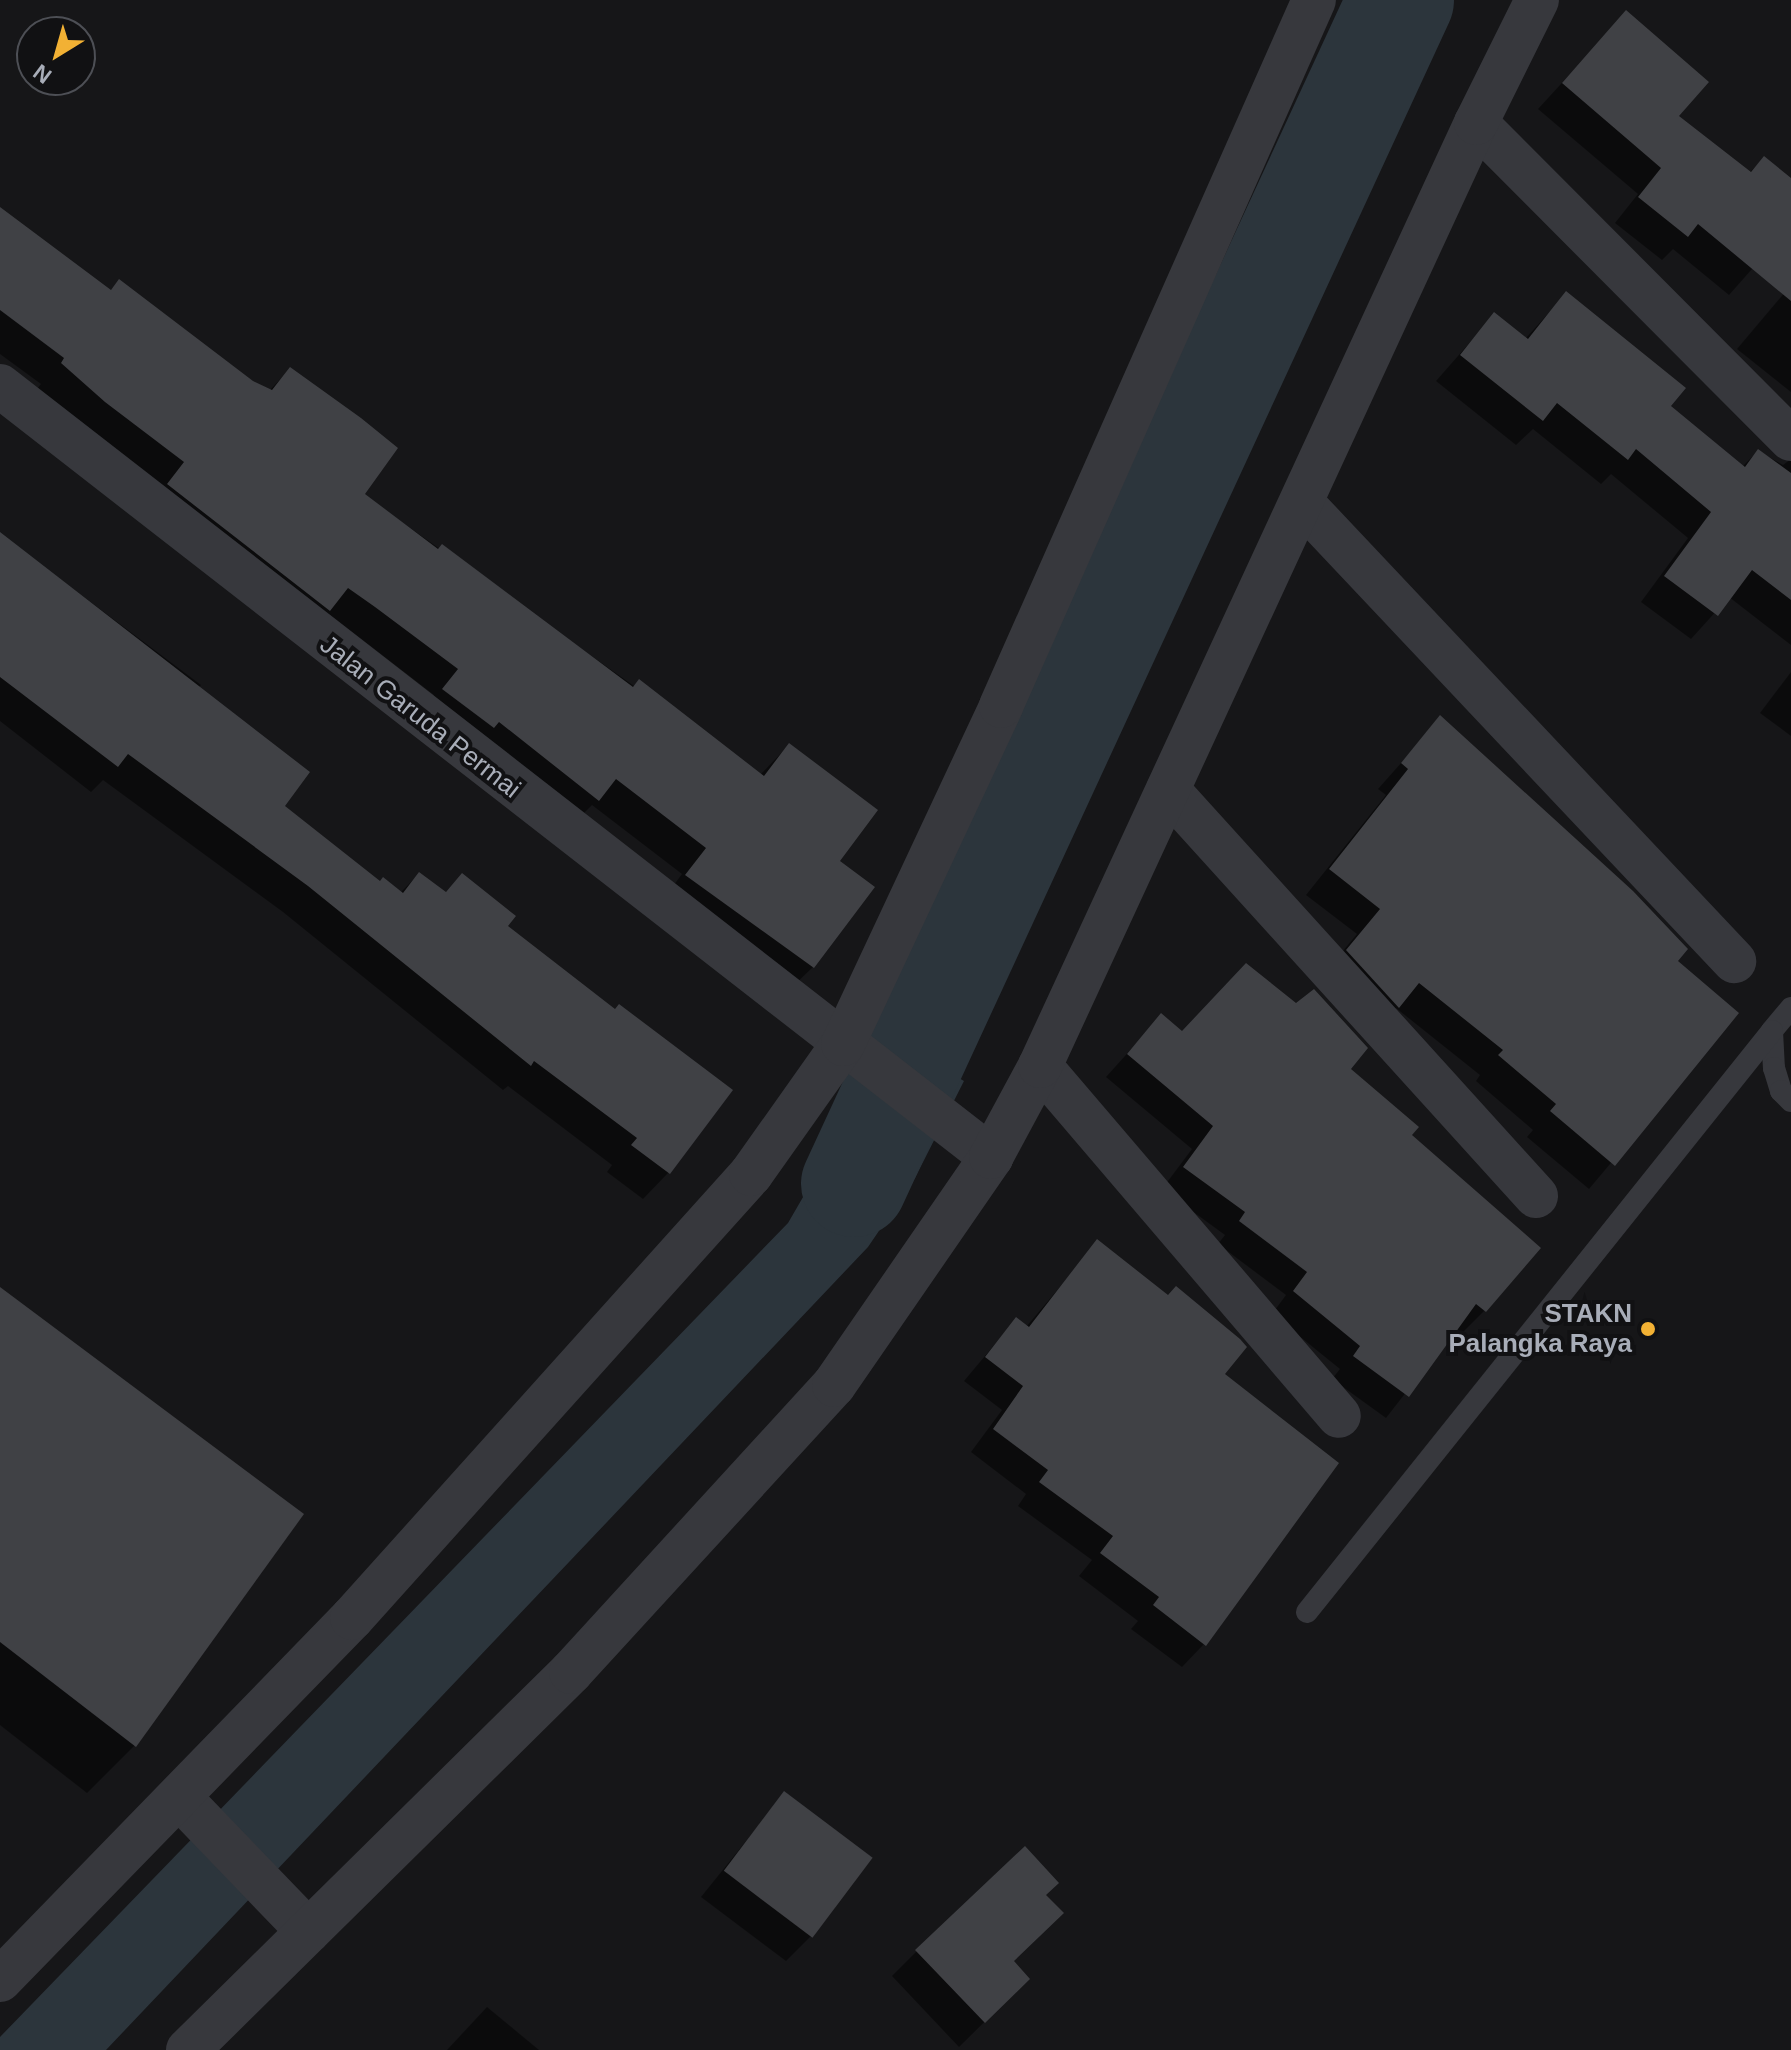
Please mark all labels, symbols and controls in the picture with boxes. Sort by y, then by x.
north arrow [16,16,96,96]
text: N [29,59,56,89]
street label: Jalan Garuda Permai [314,629,526,805]
place label: STAKN Palangka Raya [1448,1298,1632,1360]
marker: STAKN Palangka Raya [1639,1320,1657,1338]

